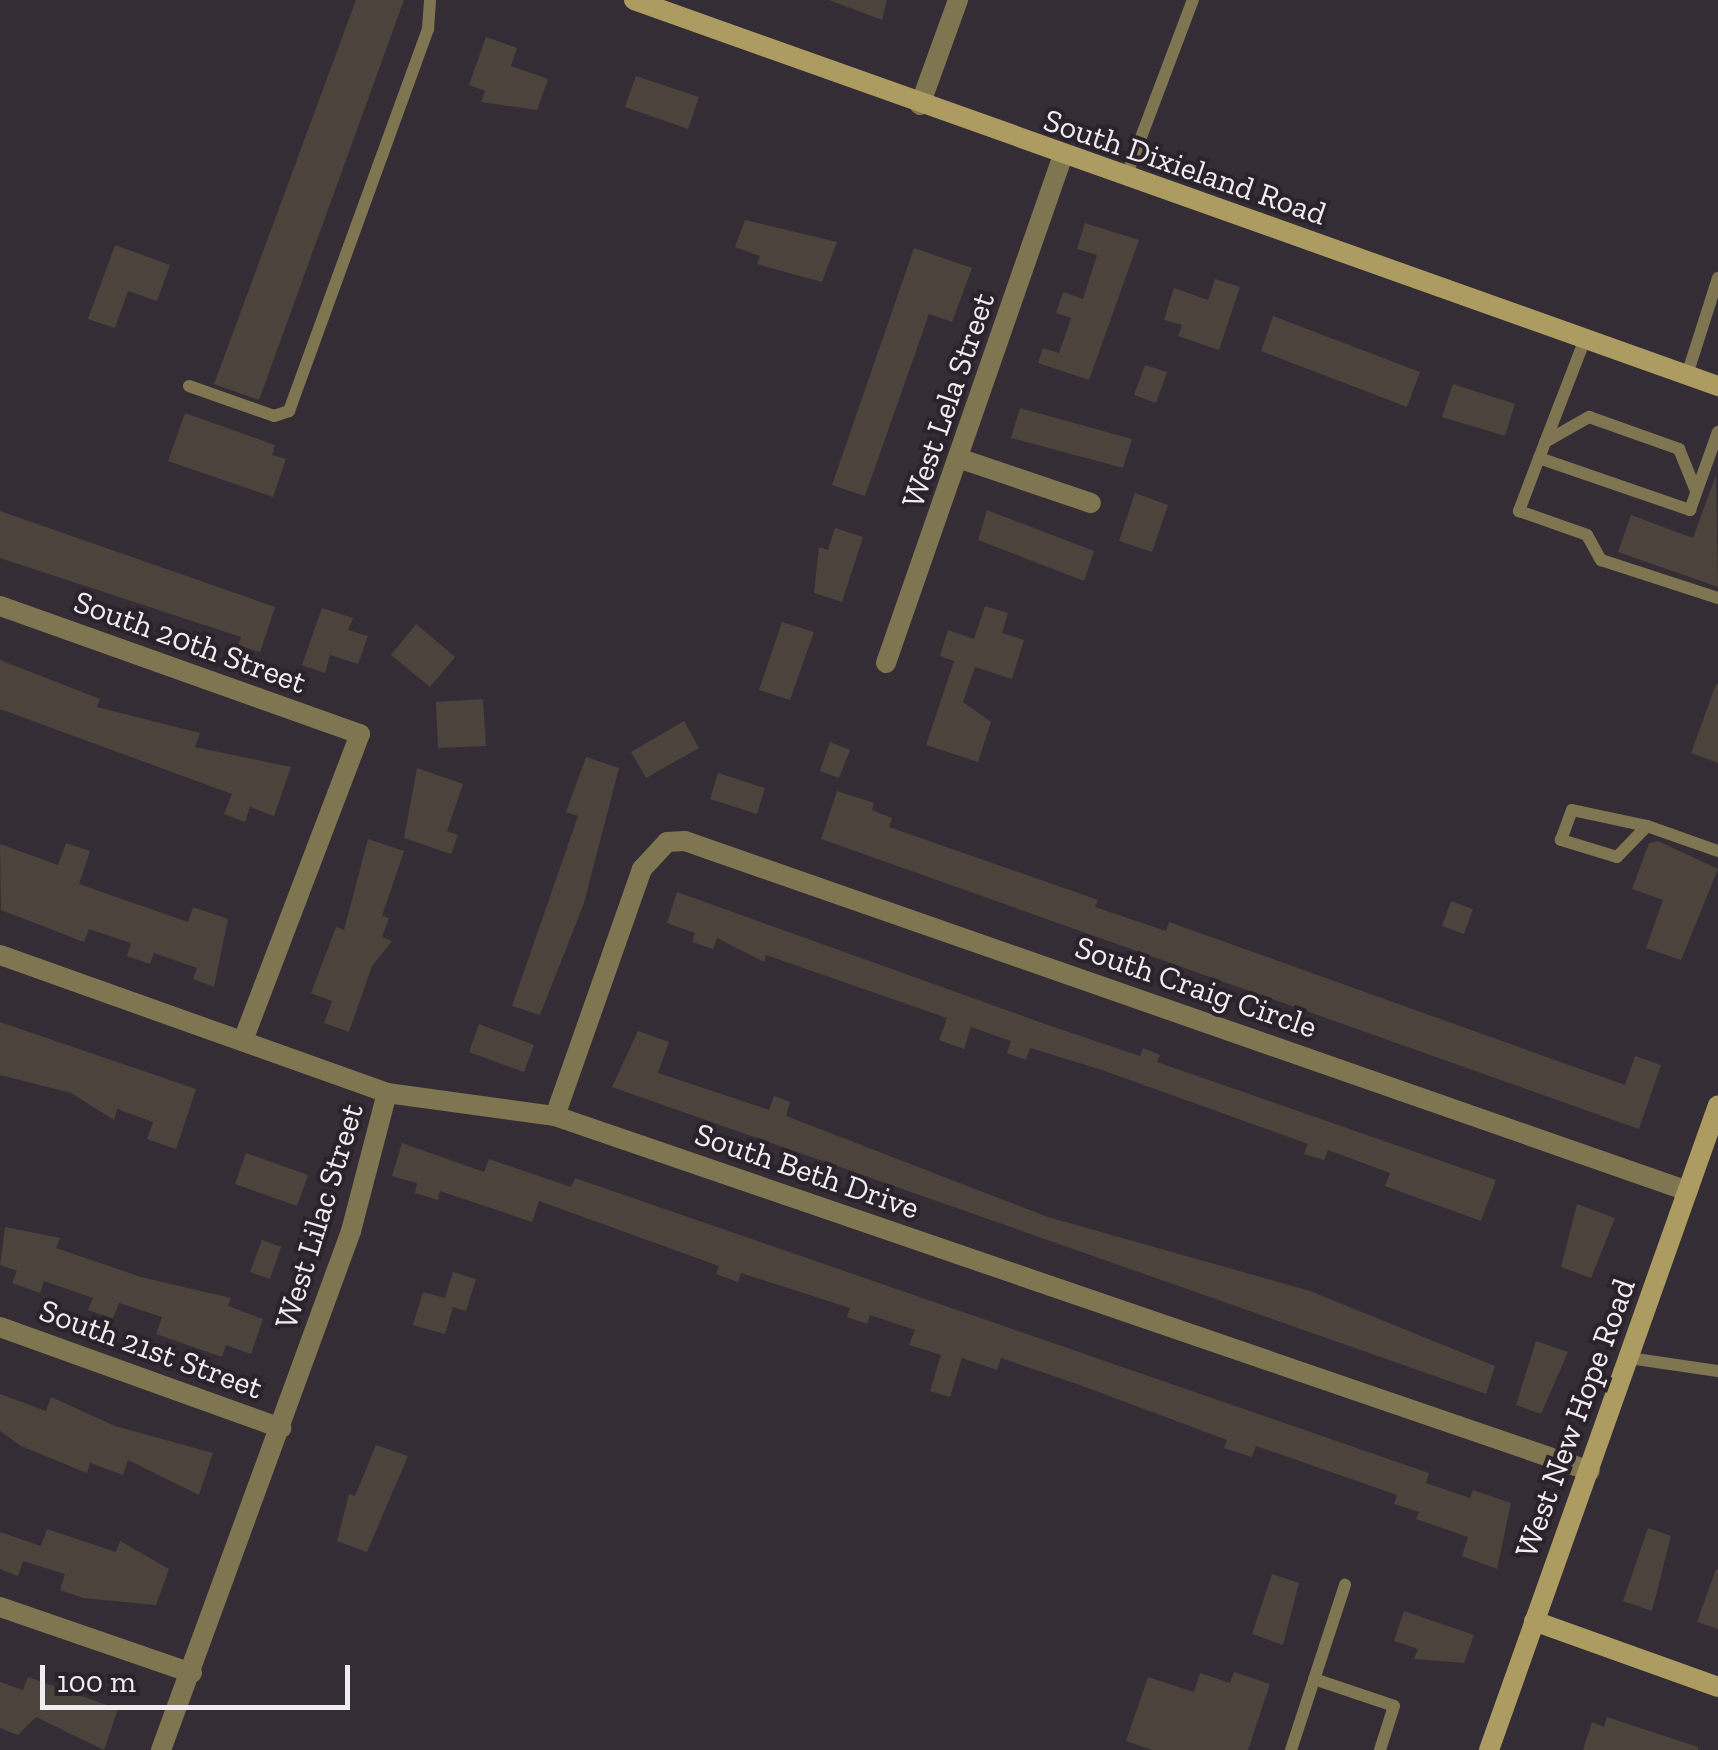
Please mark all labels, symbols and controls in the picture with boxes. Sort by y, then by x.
street label: South Dixieland Road [1039,101,1331,233]
street label: West Lela Street [893,288,1003,512]
street label: South 20th Street [68,582,312,702]
street label: South Craig Circle [1070,928,1322,1046]
street label: West Lilac Street [267,1099,371,1333]
street label: South Beth Drive [690,1115,924,1227]
street label: West New Hope Road [1507,1273,1643,1563]
street label: South 21st Street [34,1291,268,1407]
scale bar [45,1645,355,1707]
text: 100 m [57,1664,136,1700]

